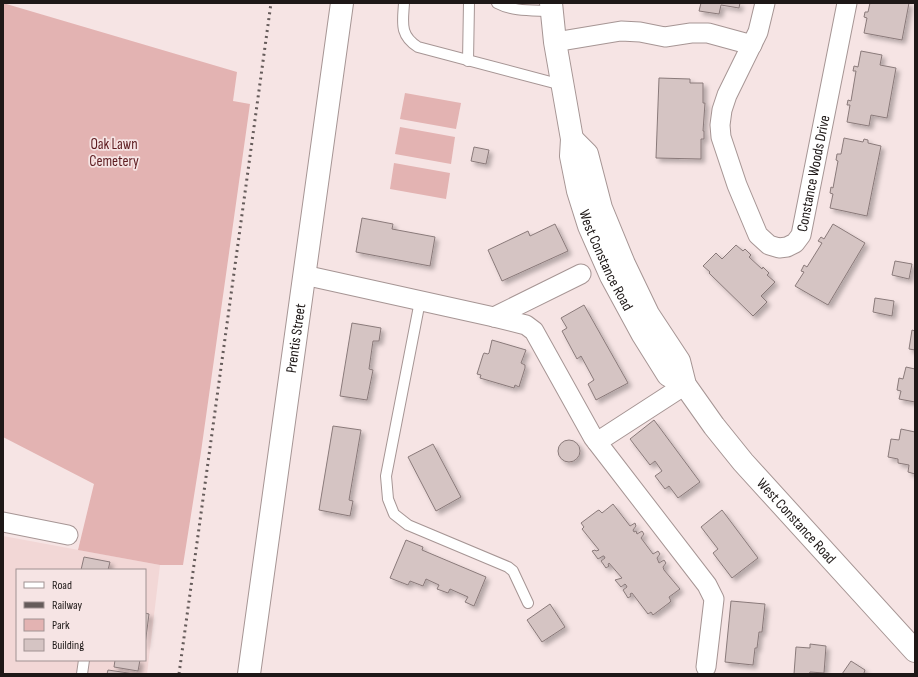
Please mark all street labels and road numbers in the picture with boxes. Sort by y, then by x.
street label: Constance Woods Drive [792,113,834,233]
street label: West Constance Road [575,207,637,314]
street label: Prentis Street [281,302,310,374]
street label: West Constance Road [753,474,840,568]

